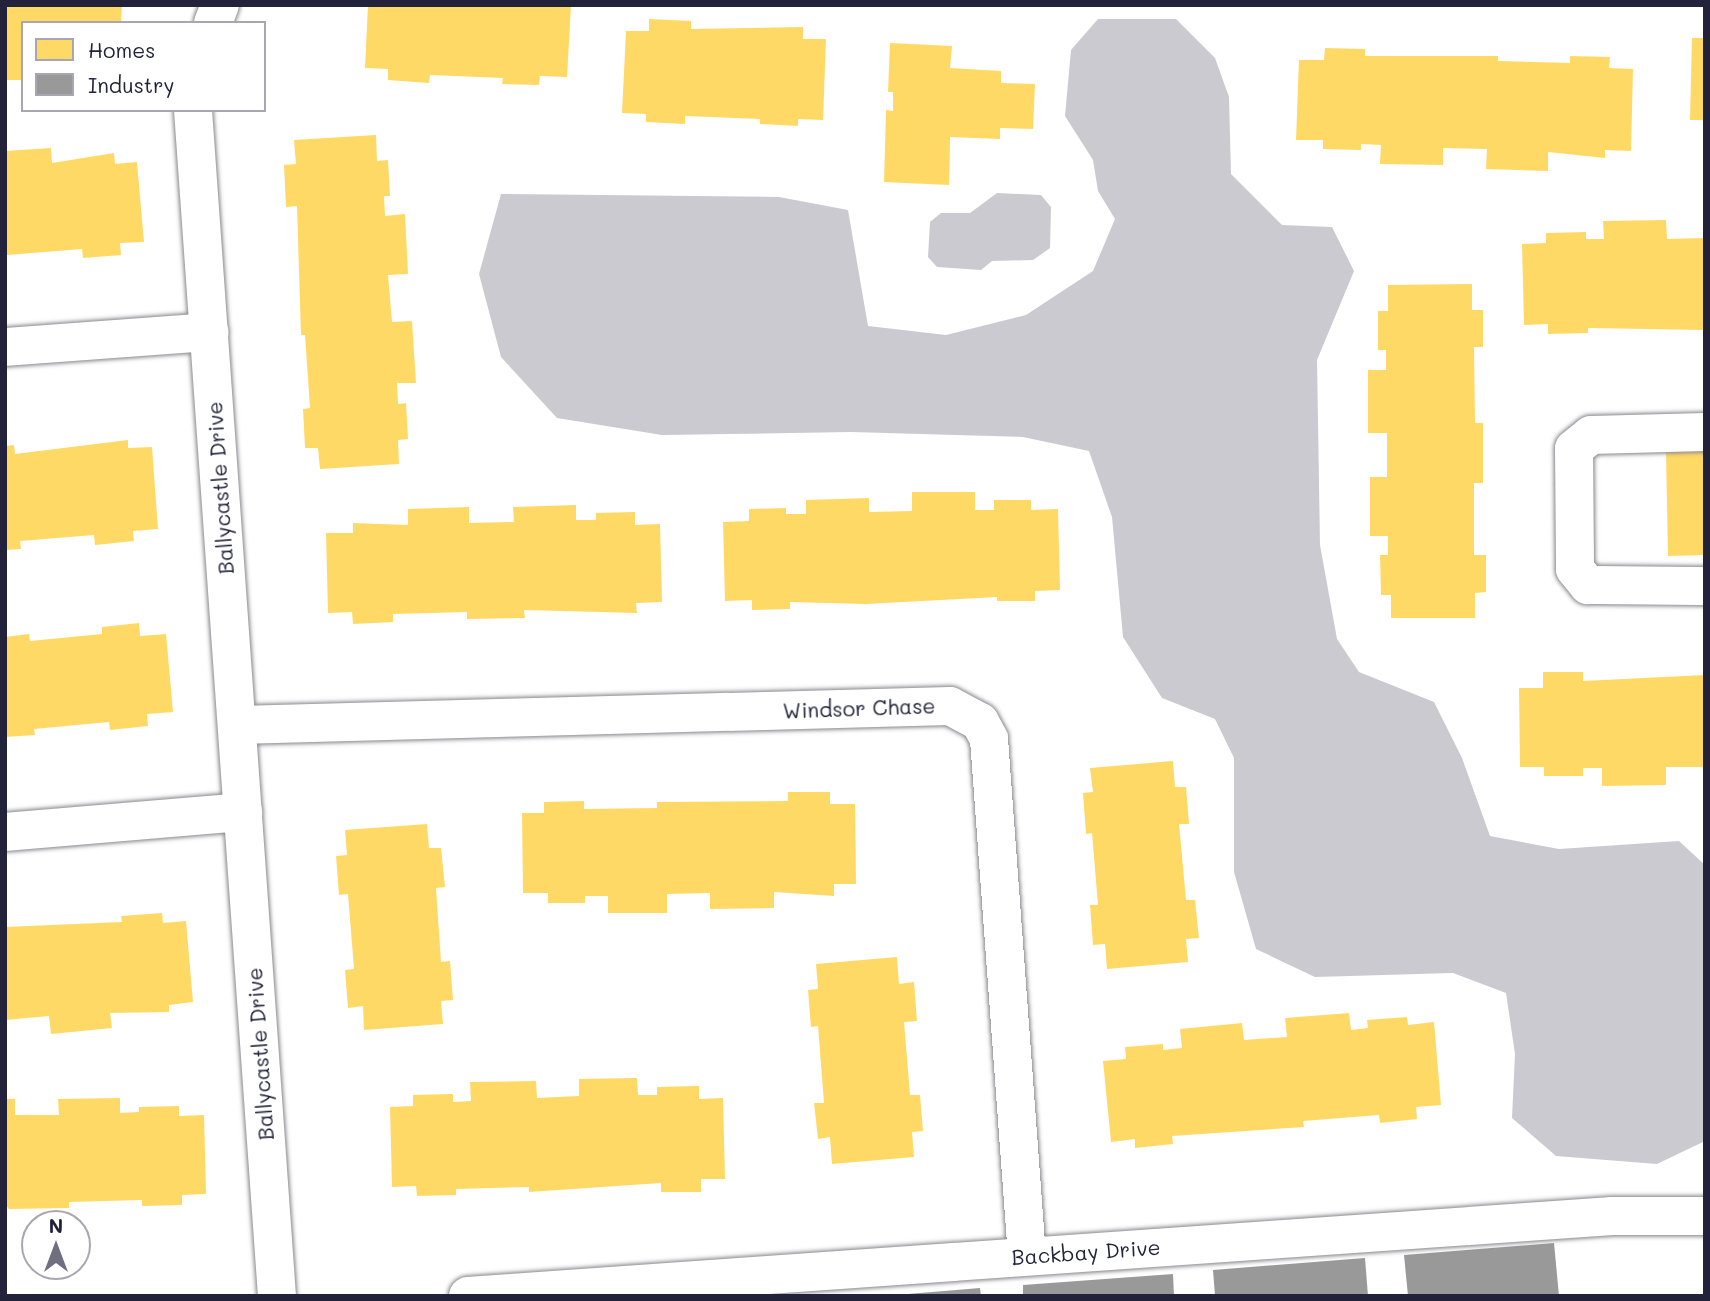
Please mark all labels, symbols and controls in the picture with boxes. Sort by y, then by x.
legend [21,21,266,112]
text: Homes [88,36,155,63]
text: Industry [88,71,175,98]
street label: Ballycastle Drive [201,401,239,575]
street label: Windsor Chase [782,693,936,723]
street label: Ballycastle Drive [241,967,279,1141]
north arrow [21,1210,91,1280]
text: N [49,1213,63,1238]
street label: Backbay Drive [1011,1234,1161,1270]

